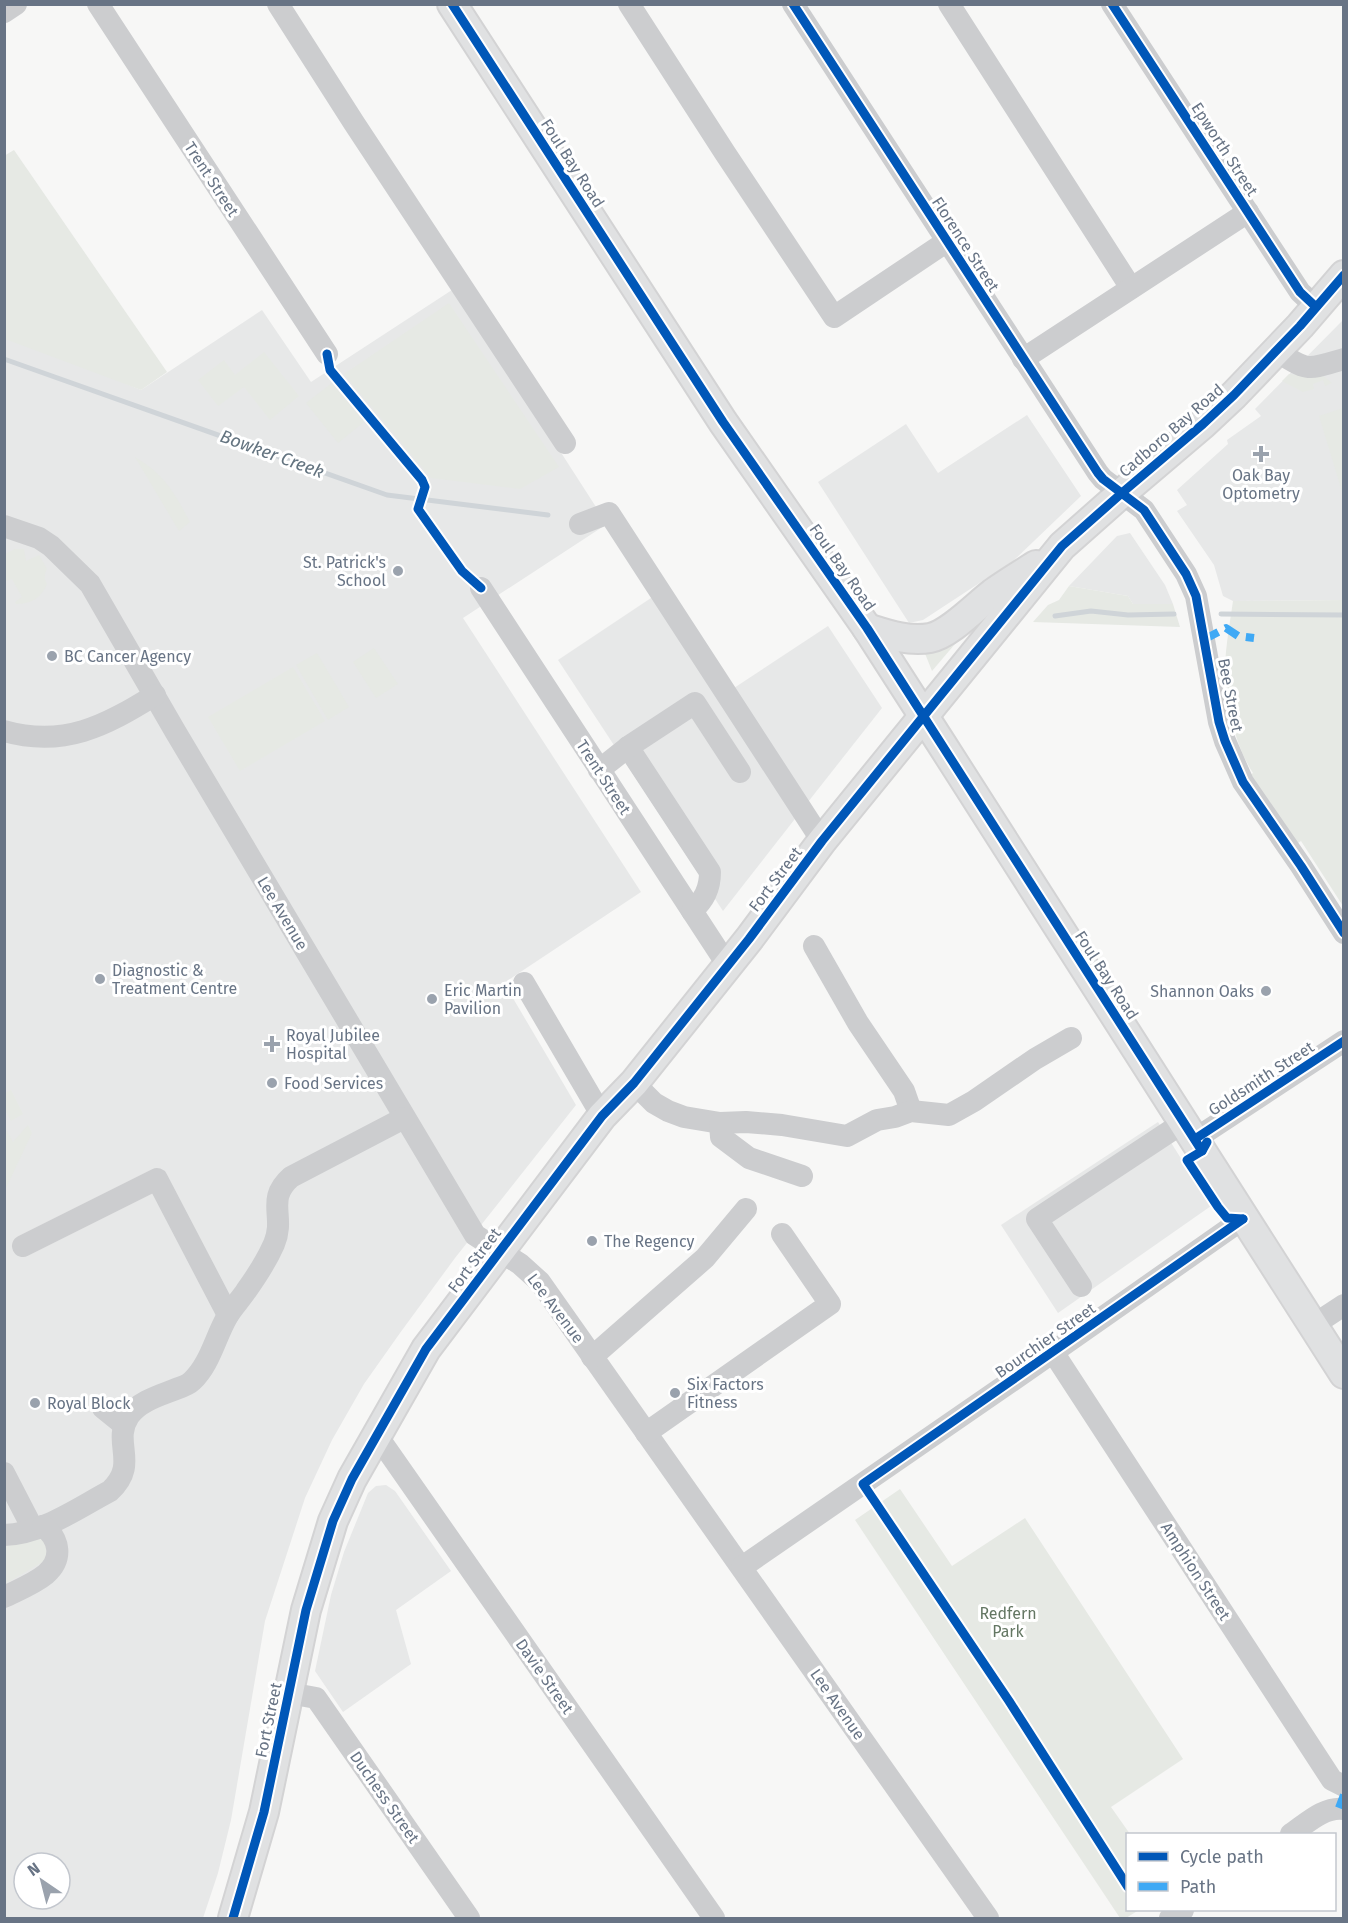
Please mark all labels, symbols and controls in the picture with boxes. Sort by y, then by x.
street label: Epworth Street [1187,99,1262,200]
street label: Foul Bay Road [537,115,608,211]
street label: Trent Street [180,138,243,220]
street label: Florence Street [928,193,1003,295]
street label: Cadboro Bay Road [1115,380,1228,481]
water label: Bowker Creek [217,425,327,483]
marker: Oak Bay Optometry [1252,445,1270,463]
place label: Oak Bay Optometry [1222,466,1300,503]
street label: Foul Bay Road [806,520,880,615]
place label: St. Patrick's School [303,553,386,590]
marker: St. Patrick's School [391,564,405,578]
place label: BC Cancer Agency [64,647,191,666]
marker: BC Cancer Agency [45,649,59,663]
street label: Bee Street [1214,657,1247,734]
street label: Trent Street [572,736,635,818]
street label: Fort Street [745,843,806,915]
street label: Lee Avenue [253,873,312,953]
street label: Foul Bay Road [1071,927,1142,1023]
place label: Diagnostic & Treatment Centre [112,961,237,998]
marker: Diagnostic & Treatment Centre [93,972,107,986]
place label: Eric Martin Pavilion [444,981,522,1018]
place label: Shannon Oaks [1150,982,1254,1001]
marker: Shannon Oaks [1259,984,1273,998]
marker: Eric Martin Pavilion [425,992,439,1006]
place label: Royal Jubilee Hospital [286,1026,380,1063]
marker: Royal Jubilee Hospital [263,1035,281,1053]
street label: Goldsmith Street [1205,1037,1318,1120]
place label: Food Services [284,1074,383,1093]
marker: Food Services [265,1076,279,1090]
street label: Fort Street [444,1224,505,1296]
place label: The Regency [604,1232,695,1251]
marker: The Regency [585,1234,599,1248]
street label: Lee Avenue [523,1270,588,1347]
street label: Bourchier Street [991,1299,1099,1382]
place label: Six Factors Fitness [687,1375,764,1412]
marker: Six Factors Fitness [668,1386,682,1400]
place label: Royal Block [47,1394,131,1413]
marker: Royal Block [28,1396,42,1410]
street label: Amphion Street [1157,1519,1234,1624]
park label: Redfern Park [979,1604,1037,1641]
street label: Davie Street [512,1635,578,1718]
street label: Lee Avenue [806,1665,869,1743]
street label: Fort Street [251,1681,286,1759]
street label: Duchess Street [346,1748,423,1847]
legend [1126,1833,1336,1911]
text: Cycle path [1180,1846,1264,1868]
north arrow [12,1851,72,1911]
text: N [24,1858,43,1880]
text: Path [1180,1876,1216,1898]

